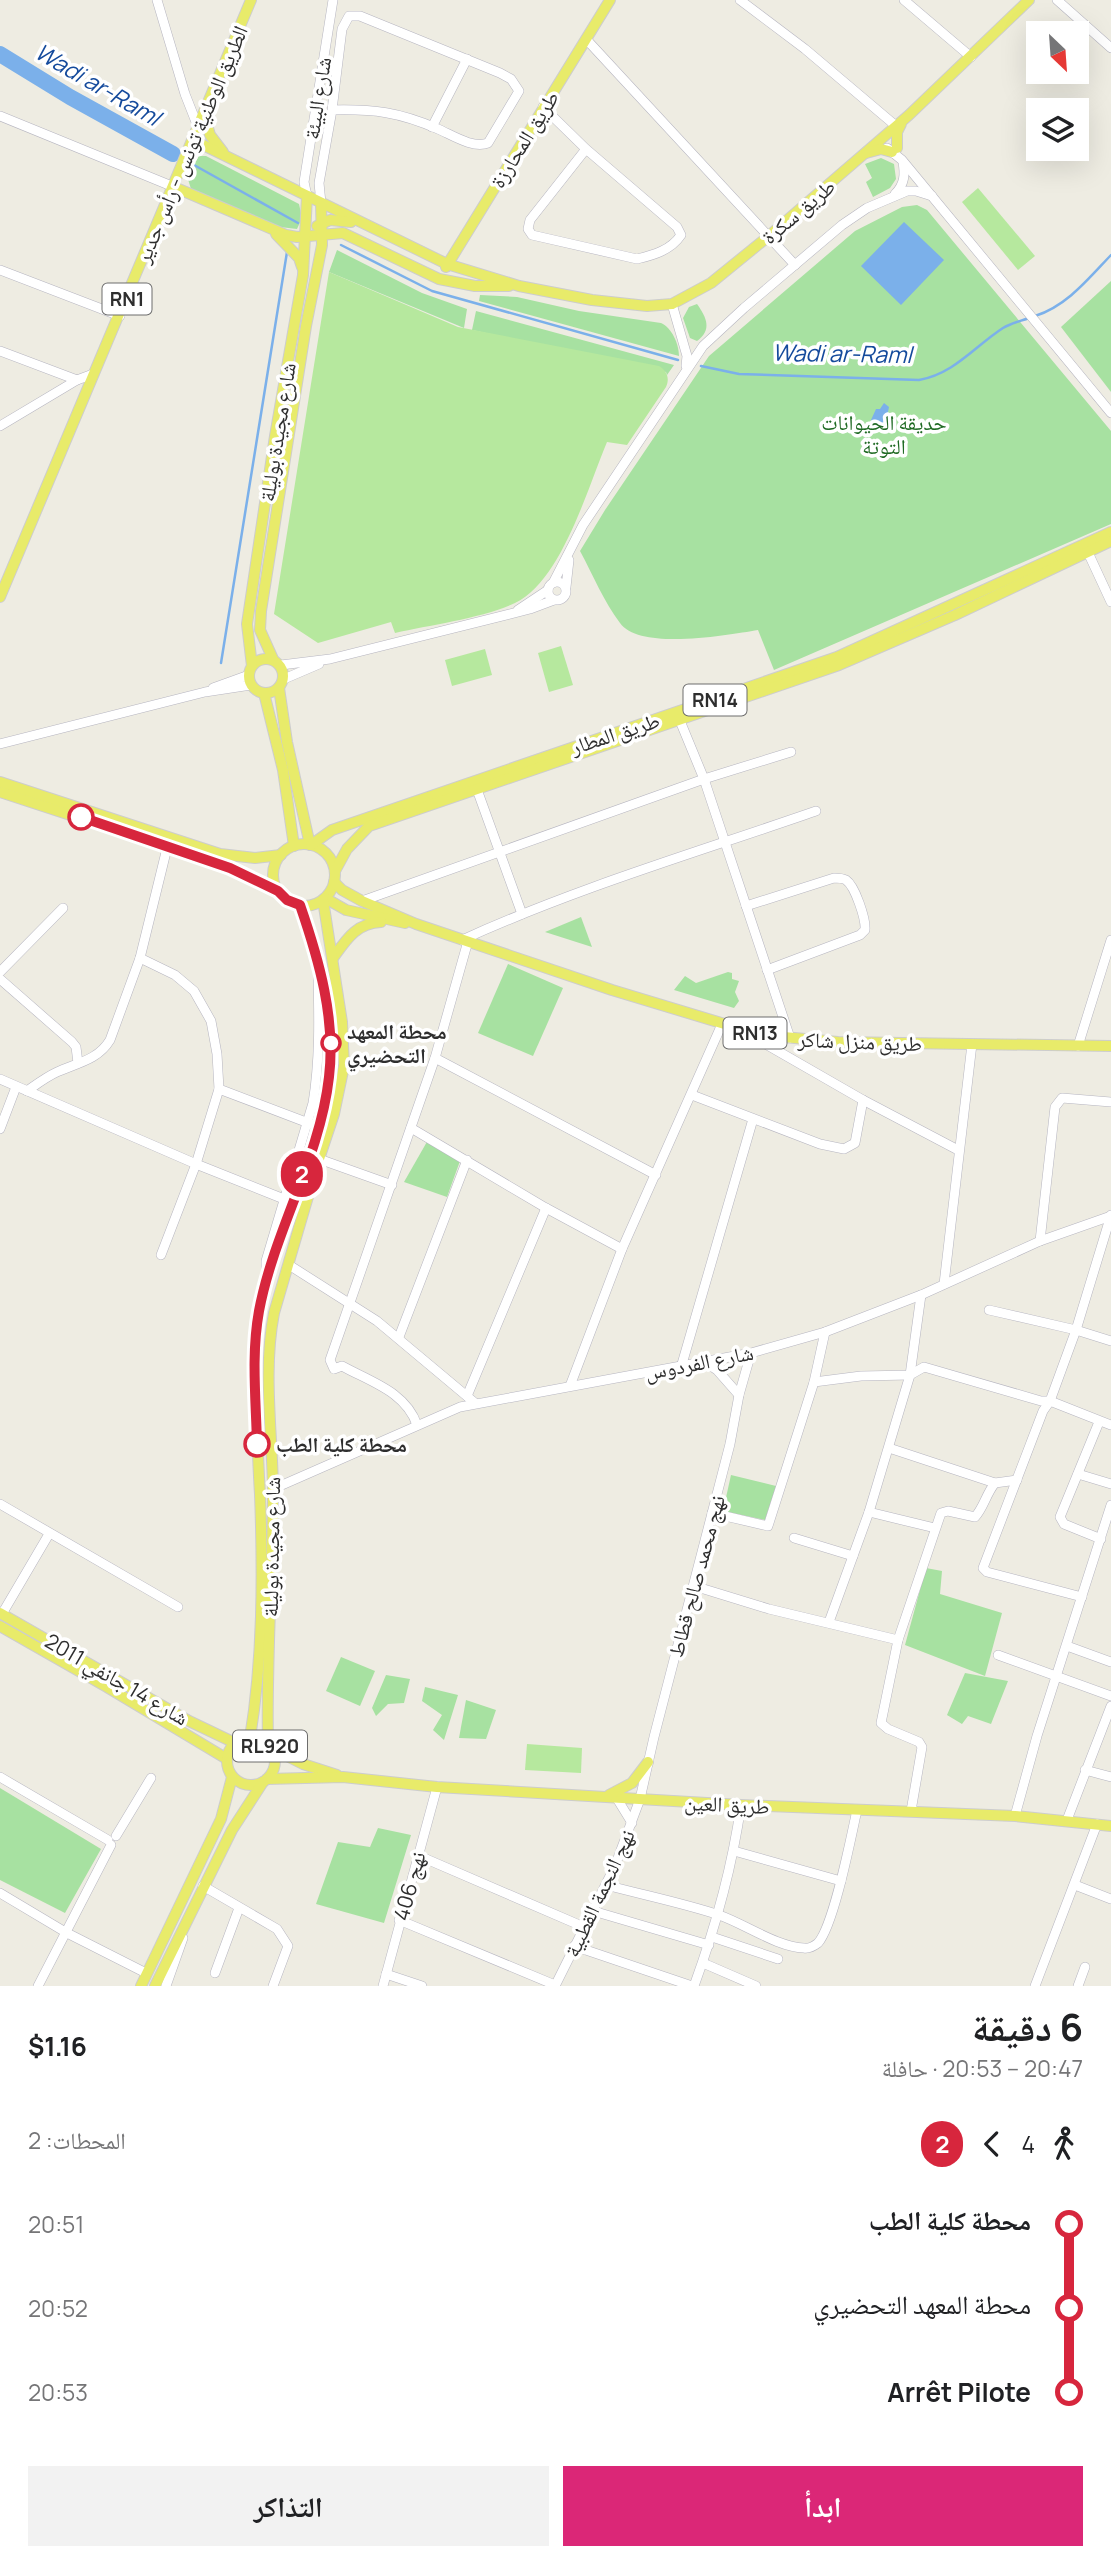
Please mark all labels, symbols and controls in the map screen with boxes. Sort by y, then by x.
street label: الطريق الوطنية تونس - رأس جدير [128,21,254,268]
north arrow [1026,21,1088,84]
map controls [1026,21,1089,161]
water label: Wadi ar-Raml [29,35,169,134]
street label: شارع البيئة [297,55,337,141]
street label: طريق المحارزة [483,85,565,193]
button: layers [1026,98,1089,161]
street label: طريق سكرة [755,172,841,250]
road number: RN1 [102,284,152,314]
water label: Wadi ar-Raml [772,336,915,370]
street label: شارع مجيدة بوليلة [252,361,302,503]
park label: حديقة الحيوانات التوتة [821,408,947,460]
road number: RN14 [684,684,746,716]
street label: طريق المطار [566,705,663,761]
unlabelled marker [68,804,94,830]
place label: محطة المعهد التحضيري [347,1017,447,1072]
road number: RN13 [724,1018,786,1049]
street label: طريق منزل شاكر [796,1025,923,1057]
marker: محطة المعهد التحضيري [321,1033,341,1053]
line badge: 2 [279,1151,325,1197]
text: 2 [295,1157,309,1190]
street label: شارع الفردوس [642,1338,756,1386]
place label: محطة كلية الطب [276,1430,407,1458]
marker: محطة كلية الطب [244,1431,270,1457]
street label: شارع مجيدة بوليلة [256,1477,286,1617]
street label: نهج محمد صالح قطاط [661,1492,731,1660]
street label: شارع 14 جانفي 2011 [38,1627,194,1734]
road number: RL920 [233,1730,307,1762]
street label: طريق العين [684,1788,770,1820]
street label: نهج النجمة القطبية [557,1825,641,1961]
street label: نهج 406 [386,1848,432,1924]
text: 6 دقيقة [972,2000,1083,2052]
text: $1.16 [28,2028,87,2064]
text: 20:47 – 20:53 · حافلة [882,2052,1083,2084]
text: المحطات: 2 [28,2124,126,2156]
icon: back [973,2125,1011,2163]
icon: walk [1045,2125,1083,2163]
text: 2 [935,2127,949,2160]
text: 4 [1021,2128,1035,2160]
text: محطة كلية الطب [869,2202,1031,2238]
text: 20:51 [28,2208,84,2240]
text: محطة المعهد التحضيري [813,2286,1031,2322]
text: 20:52 [28,2292,88,2324]
text: Arrêt Pilote [887,2374,1031,2410]
text: 20:53 [28,2376,88,2408]
button: التذاكر [28,2466,549,2546]
button: ابدأ [563,2466,1083,2546]

